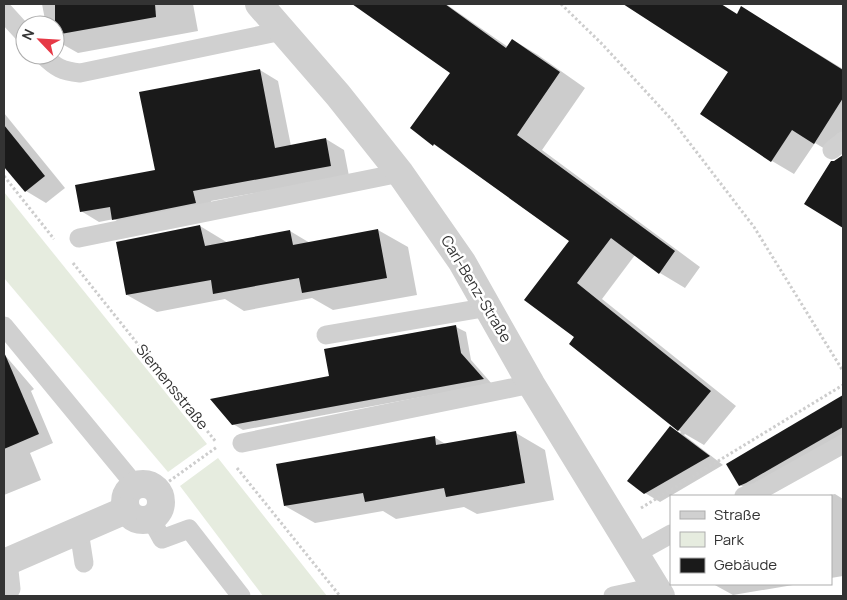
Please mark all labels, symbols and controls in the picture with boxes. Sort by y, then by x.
north arrow [15,15,65,65]
text: N [17,26,39,43]
street label: Carl-Benz-Straße [436,231,517,346]
street label: Siemensstraße [131,340,214,434]
legend [670,495,832,585]
text: Straße [714,504,761,525]
text: Park [714,529,744,550]
text: Gebäude [714,554,777,575]

